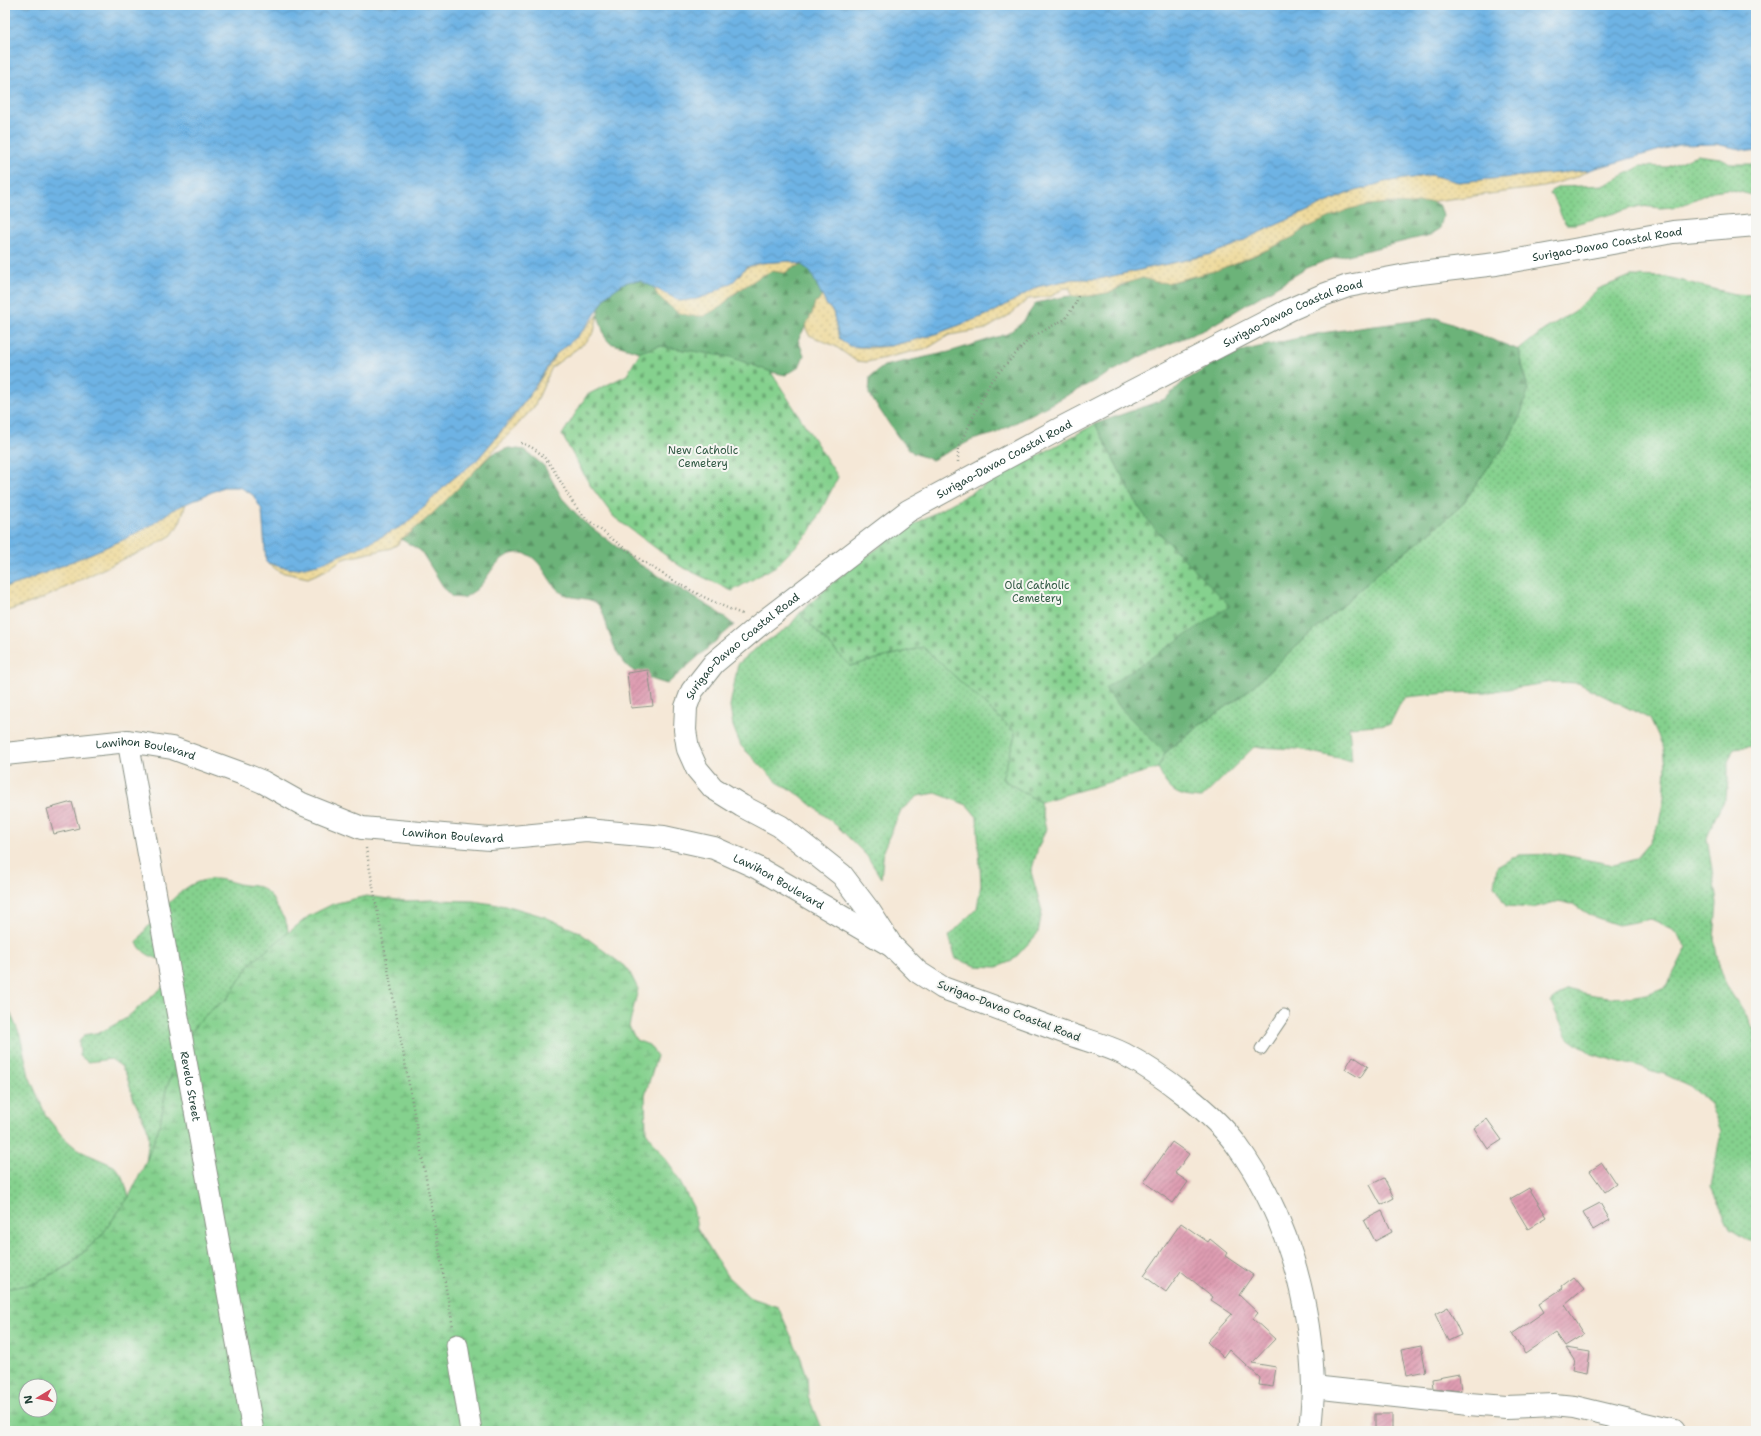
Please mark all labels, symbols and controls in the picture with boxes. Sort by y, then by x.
street label: Surigao-Davao Coastal Road [1531,224,1683,265]
street label: Surigao-Davao Coastal Road [1220,276,1364,350]
street label: Surigao-Davao Coastal Road [934,416,1074,502]
park label: New Catholic Cemetery [668,443,739,471]
park label: Old Catholic Cemetery [1005,578,1070,606]
street label: Surigao-Davao Coastal Road [682,589,802,702]
street label: Lawihon Boulevard [95,733,198,763]
street label: Lawihon Boulevard [402,824,504,847]
street label: Lawihon Boulevard [731,850,827,912]
street label: Surigao-Davao Coastal Road [935,977,1083,1045]
street label: Revelo Street [177,1050,204,1123]
north arrow [18,1378,58,1418]
text: N [20,1394,37,1405]

